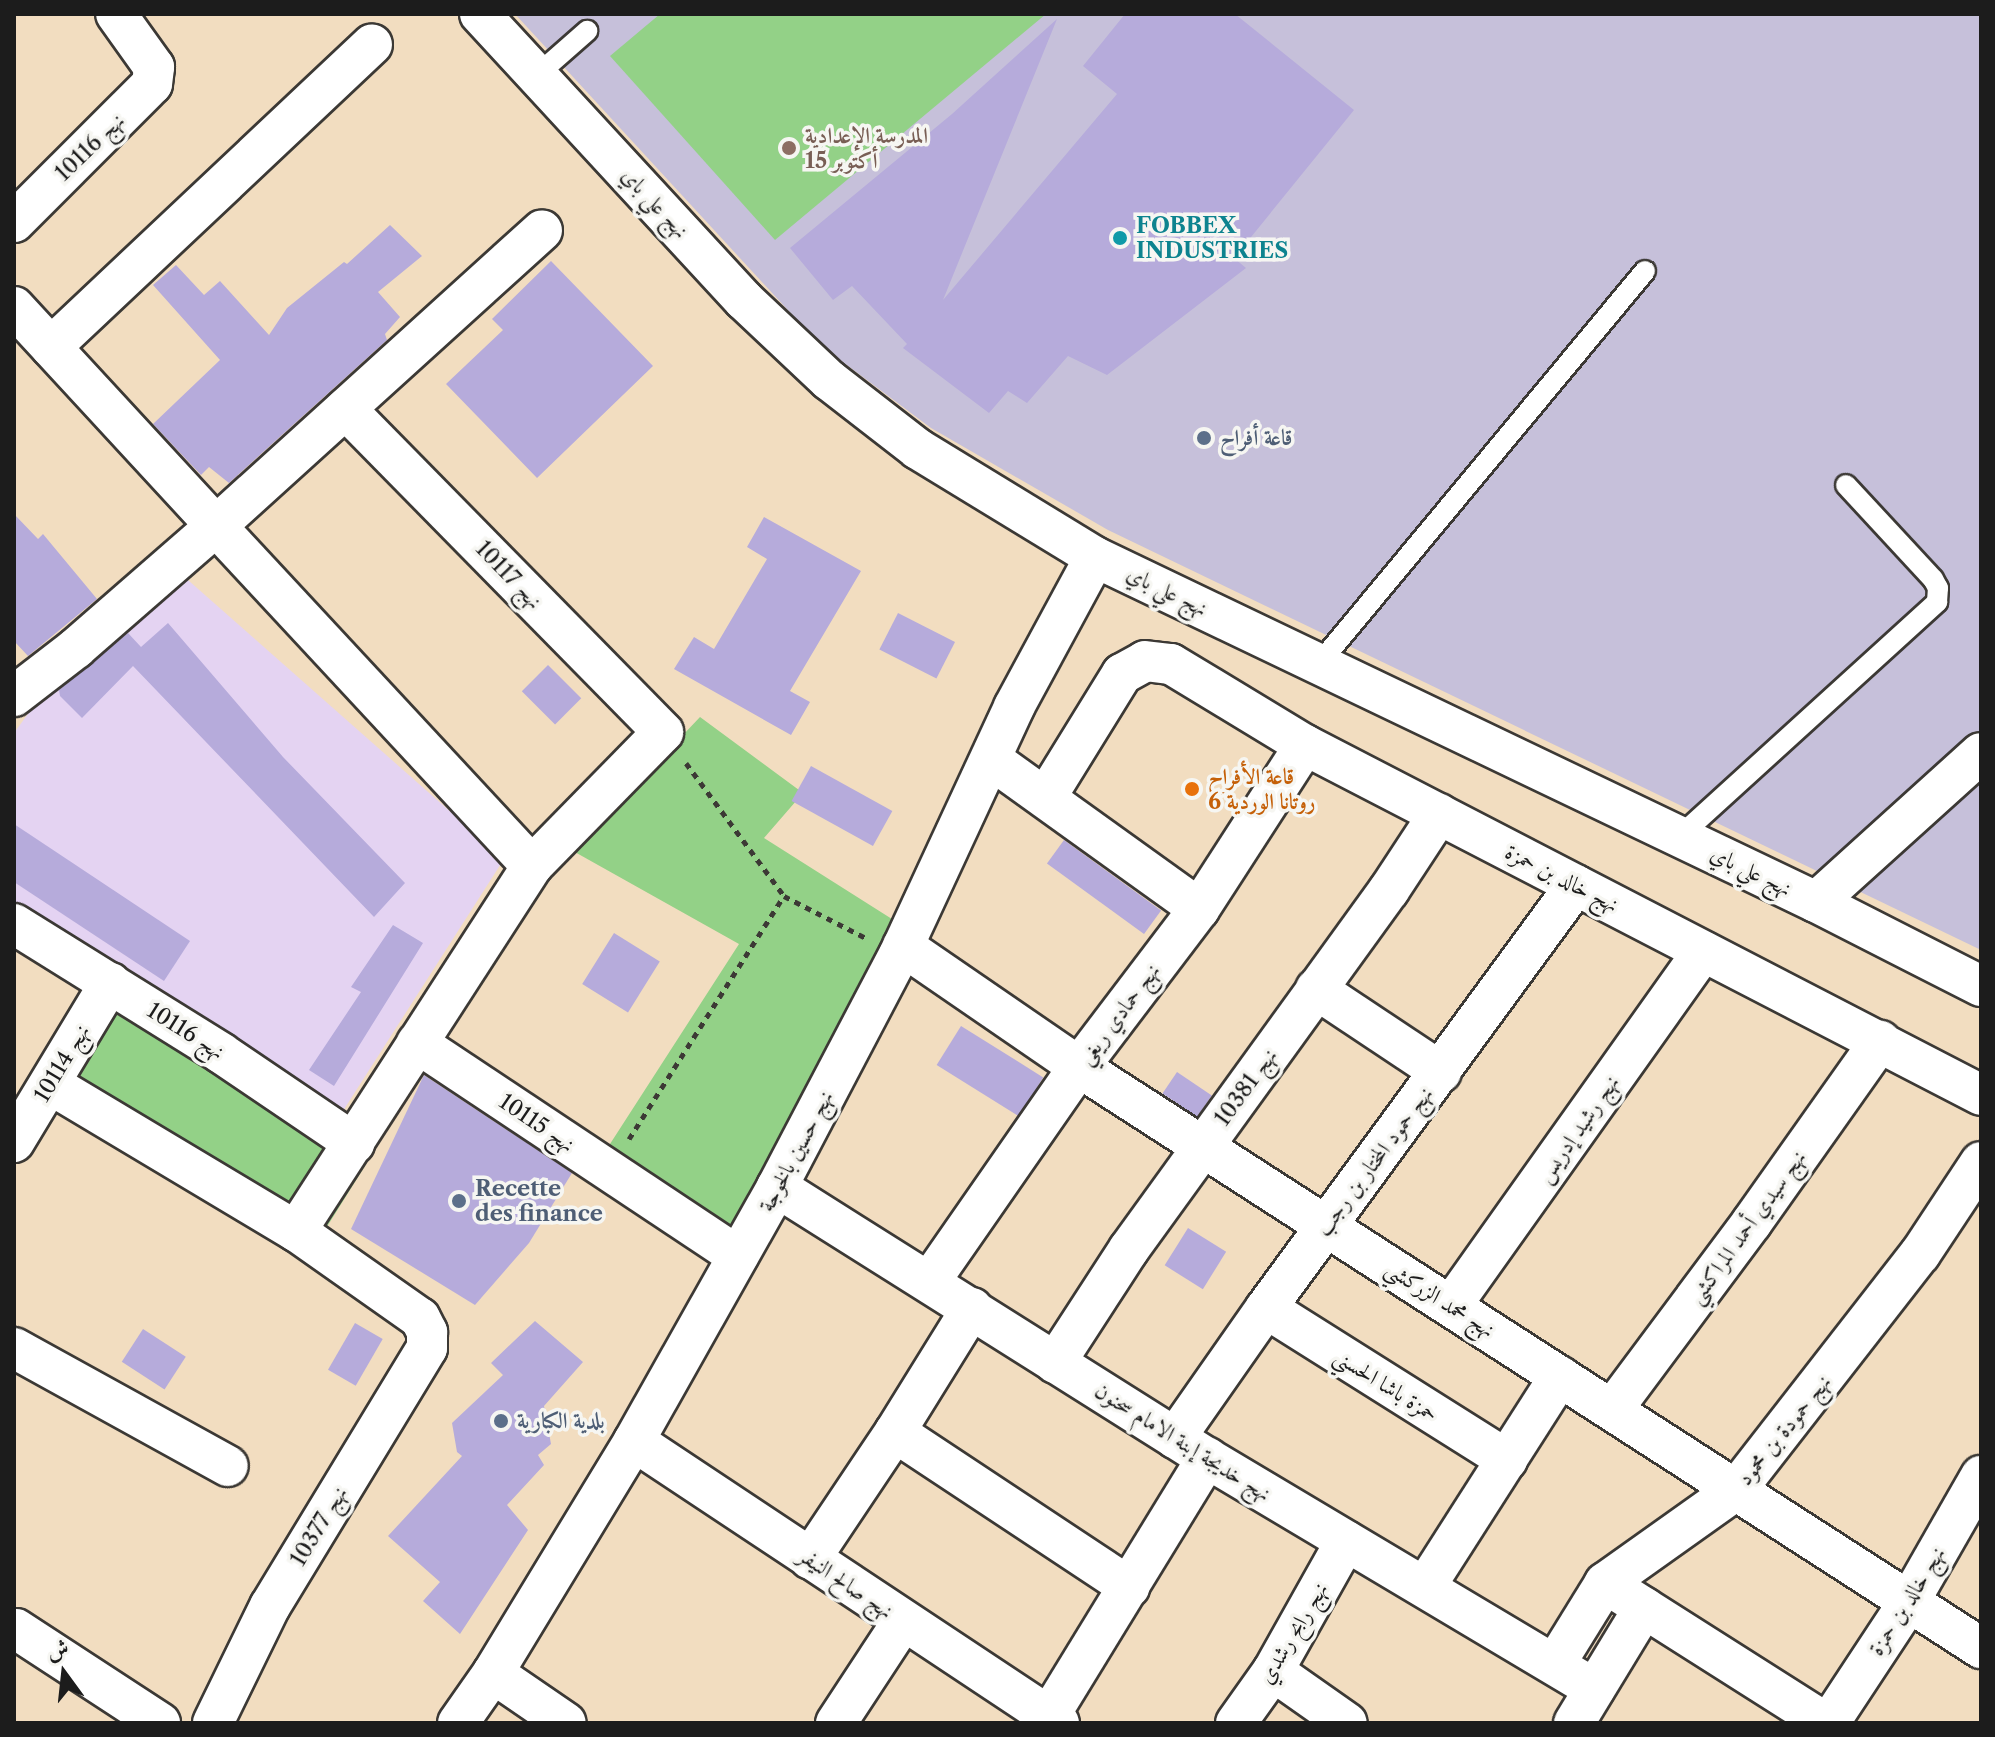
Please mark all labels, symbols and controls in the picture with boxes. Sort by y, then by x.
street label: نهج 10116 [50,108,130,186]
place label: المدرسة الإعدادية 15 أكتوبر [805,122,928,174]
marker: المدرسة الإعدادية 15 أكتوبر [780,139,798,157]
street label: نهج علي باي [616,162,694,244]
place label: FOBBEX INDUSTRIES [1136,212,1288,264]
marker: FOBBEX INDUSTRIES [1111,229,1129,247]
place label: قاعة أفراح [1220,425,1292,451]
marker: قاعة أفراح [1195,429,1213,447]
street label: نهج 10117 [470,536,548,614]
street label: نهج علي باي [1122,560,1212,622]
place label: قاعة الأفراح روتانا الوردية 6 [1208,763,1316,814]
marker: قاعة الأفراح روتانا الوردية 6 [1183,780,1201,798]
street label: نهج خالد بن حمزة [1501,838,1623,918]
street label: نهج علي باي [1706,840,1796,902]
street label: نهج حمادي ريغي [1072,958,1166,1070]
street label: نهج 10116 [142,997,230,1065]
street label: نهج 10114 [29,1019,95,1107]
street label: نهج 10381 [1209,1043,1283,1131]
street label: نهج رشيد إدريس [1531,1070,1625,1188]
street label: نهج حمود المختار بن رجب [1309,1081,1439,1241]
street label: نهج حسين بالخوجة [753,1086,839,1216]
street label: نهج 10115 [494,1088,580,1158]
street label: نهج سيدي أحمد المراكشي [1682,1145,1812,1309]
place label: Recette des finance [475,1175,603,1226]
marker: Recette des finance [450,1192,468,1210]
street label: نهج محمد الزركشي [1380,1255,1500,1343]
street label: حمزة باشا الحسني [1329,1343,1443,1427]
street label: نهج حمودة بن محمود [1731,1369,1837,1491]
street label: نهج خديجة إبنة الامام سحنون [1090,1377,1276,1507]
place label: بلدية الكبارية [517,1408,605,1434]
marker: بلدية الكبارية [492,1412,510,1430]
street label: نهج 10377 [285,1481,353,1571]
street label: نهج صالح النيفر [794,1542,898,1624]
street label: نهج خالد بن حمزة [1863,1542,1951,1660]
street label: نهج رابح رشدي [1252,1577,1334,1689]
north arrow [24,1633,104,1713]
text: ش [44,1633,72,1665]

